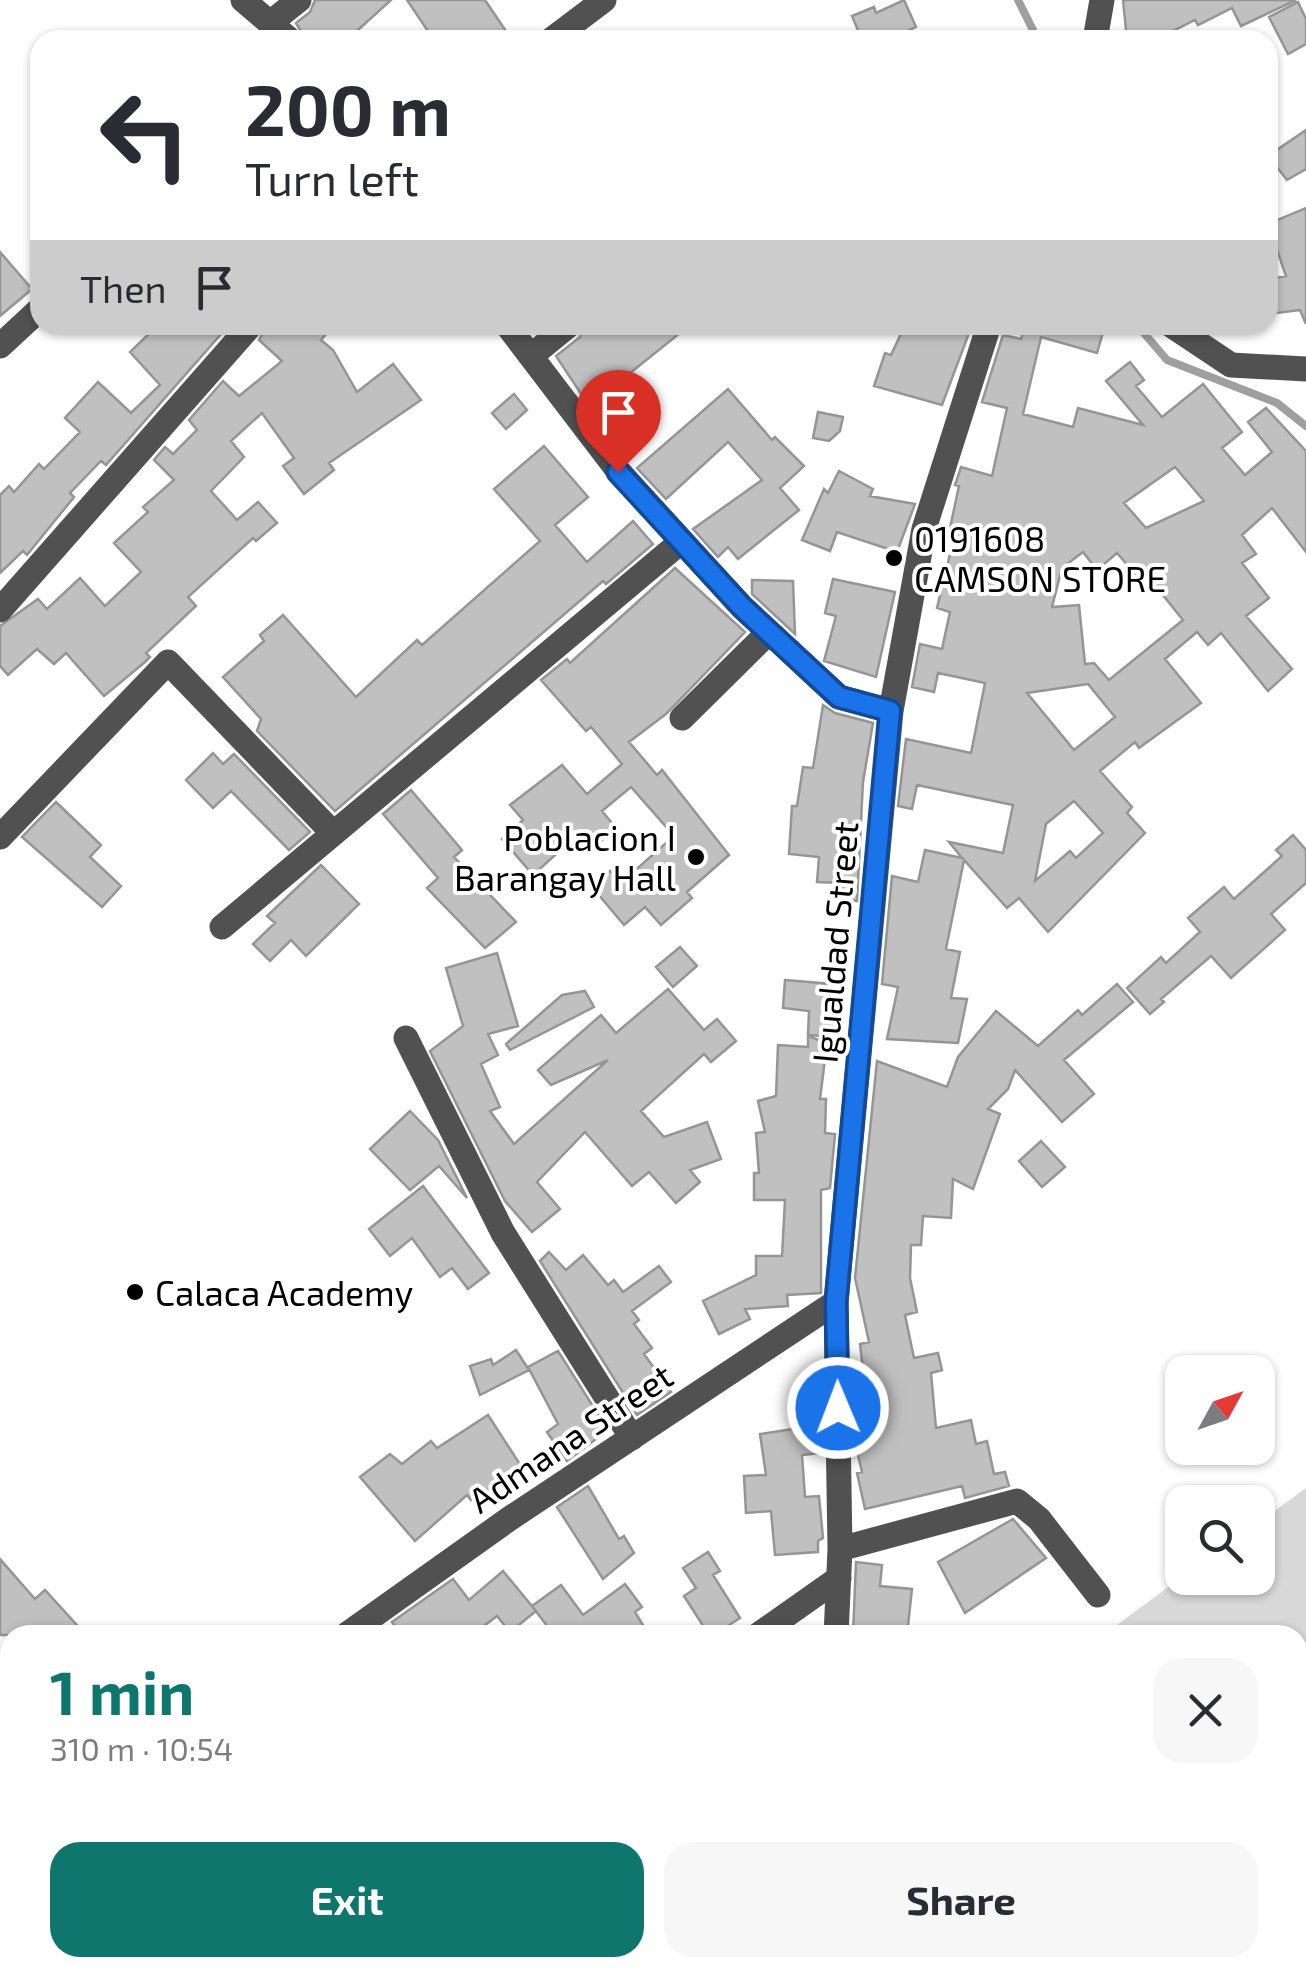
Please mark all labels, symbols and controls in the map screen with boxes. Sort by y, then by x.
text: 200 m [245,66,451,150]
icon: left [80,70,210,200]
text: Turn left [245,151,419,205]
icon: arrive [187,260,242,315]
text: Then [80,265,167,311]
pin [576,370,661,473]
icon: arrive [591,385,646,440]
place label: 0191608 CAMSON STORE [914,517,1166,599]
marker: 0191608 CAMSON STORE [883,547,905,569]
place label: Poblacion I Barangay Hall [454,816,677,898]
street label: Igualdad Street [803,819,865,1065]
marker: Poblacion I Barangay Hall [685,846,707,868]
place label: Calaca Academy [155,1271,413,1313]
marker: Calaca Academy [124,1281,146,1303]
street label: Admana Street [460,1354,680,1520]
north arrow [1165,1355,1275,1465]
map controls [1165,1355,1275,1595]
position arrow [786,1356,890,1460]
button: search [1165,1485,1275,1595]
text: 1 min [50,1655,194,1727]
button: close [1153,1658,1258,1763]
text: 310 m · 10:54 [50,1729,233,1767]
button: Exit [50,1842,644,1957]
button: Share [664,1842,1258,1957]

